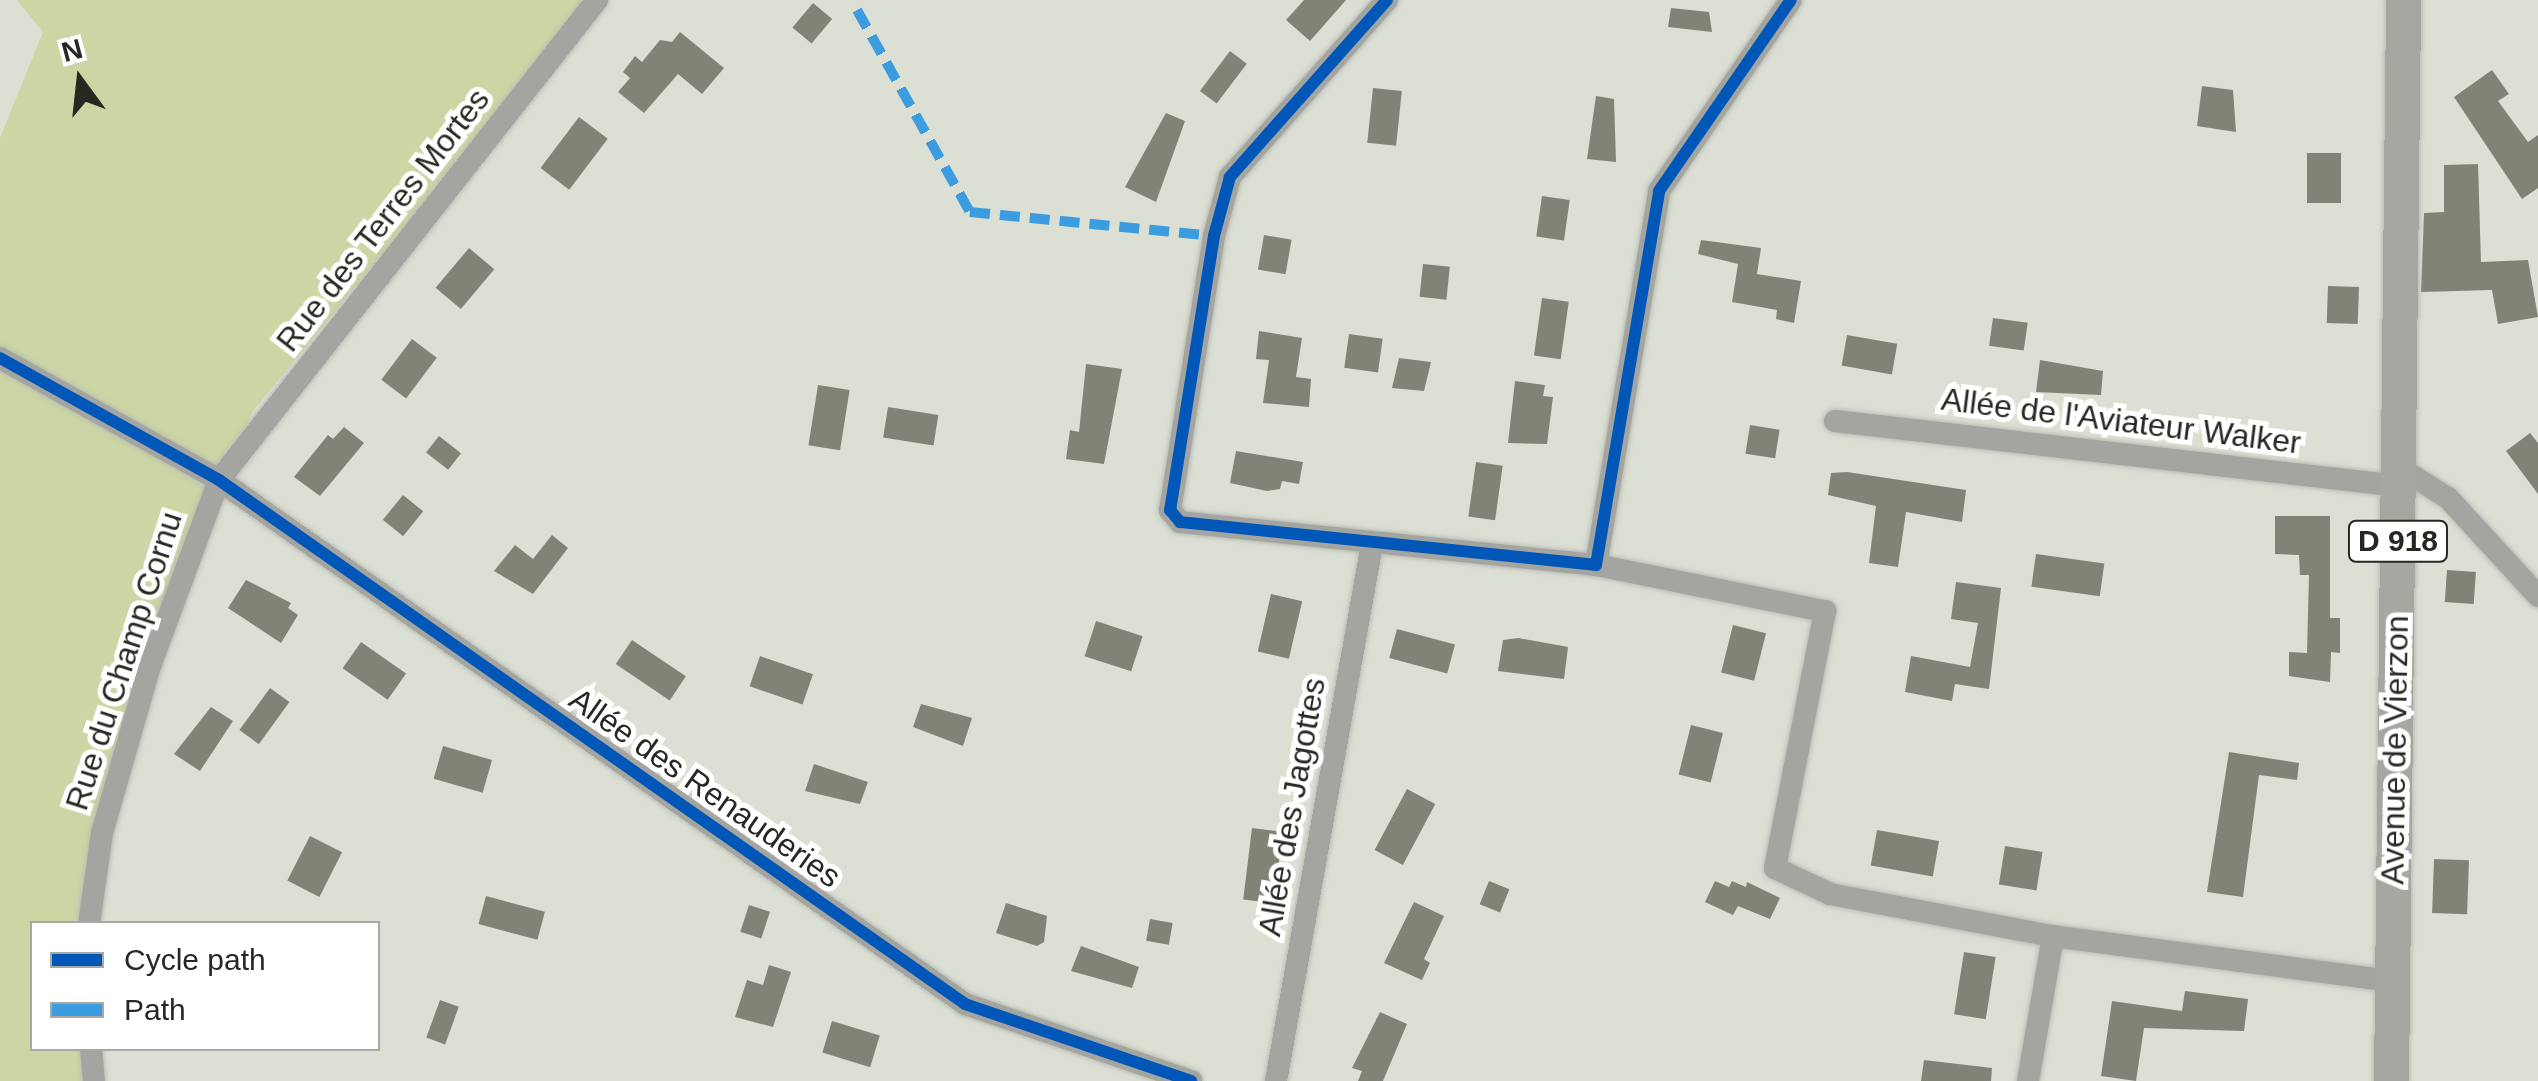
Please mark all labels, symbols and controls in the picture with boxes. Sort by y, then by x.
north arrow [30,30,130,130]
text: N [58,33,86,68]
street label: Rue des Terres Mortes [268,81,498,359]
street label: Allée de l'Aviateur Walker [1939,380,2303,462]
street label: Rue du Champ Cornu [58,507,190,815]
road number: D 918 [2346,516,2450,566]
street label: Avenue de Vierzon [2373,615,2417,885]
street label: Allée des Jagottes [1250,675,1334,939]
street label: Allée des Renauderies [562,680,848,896]
legend [30,921,380,1051]
text: Cycle path [124,943,266,976]
text: Path [124,993,186,1026]

